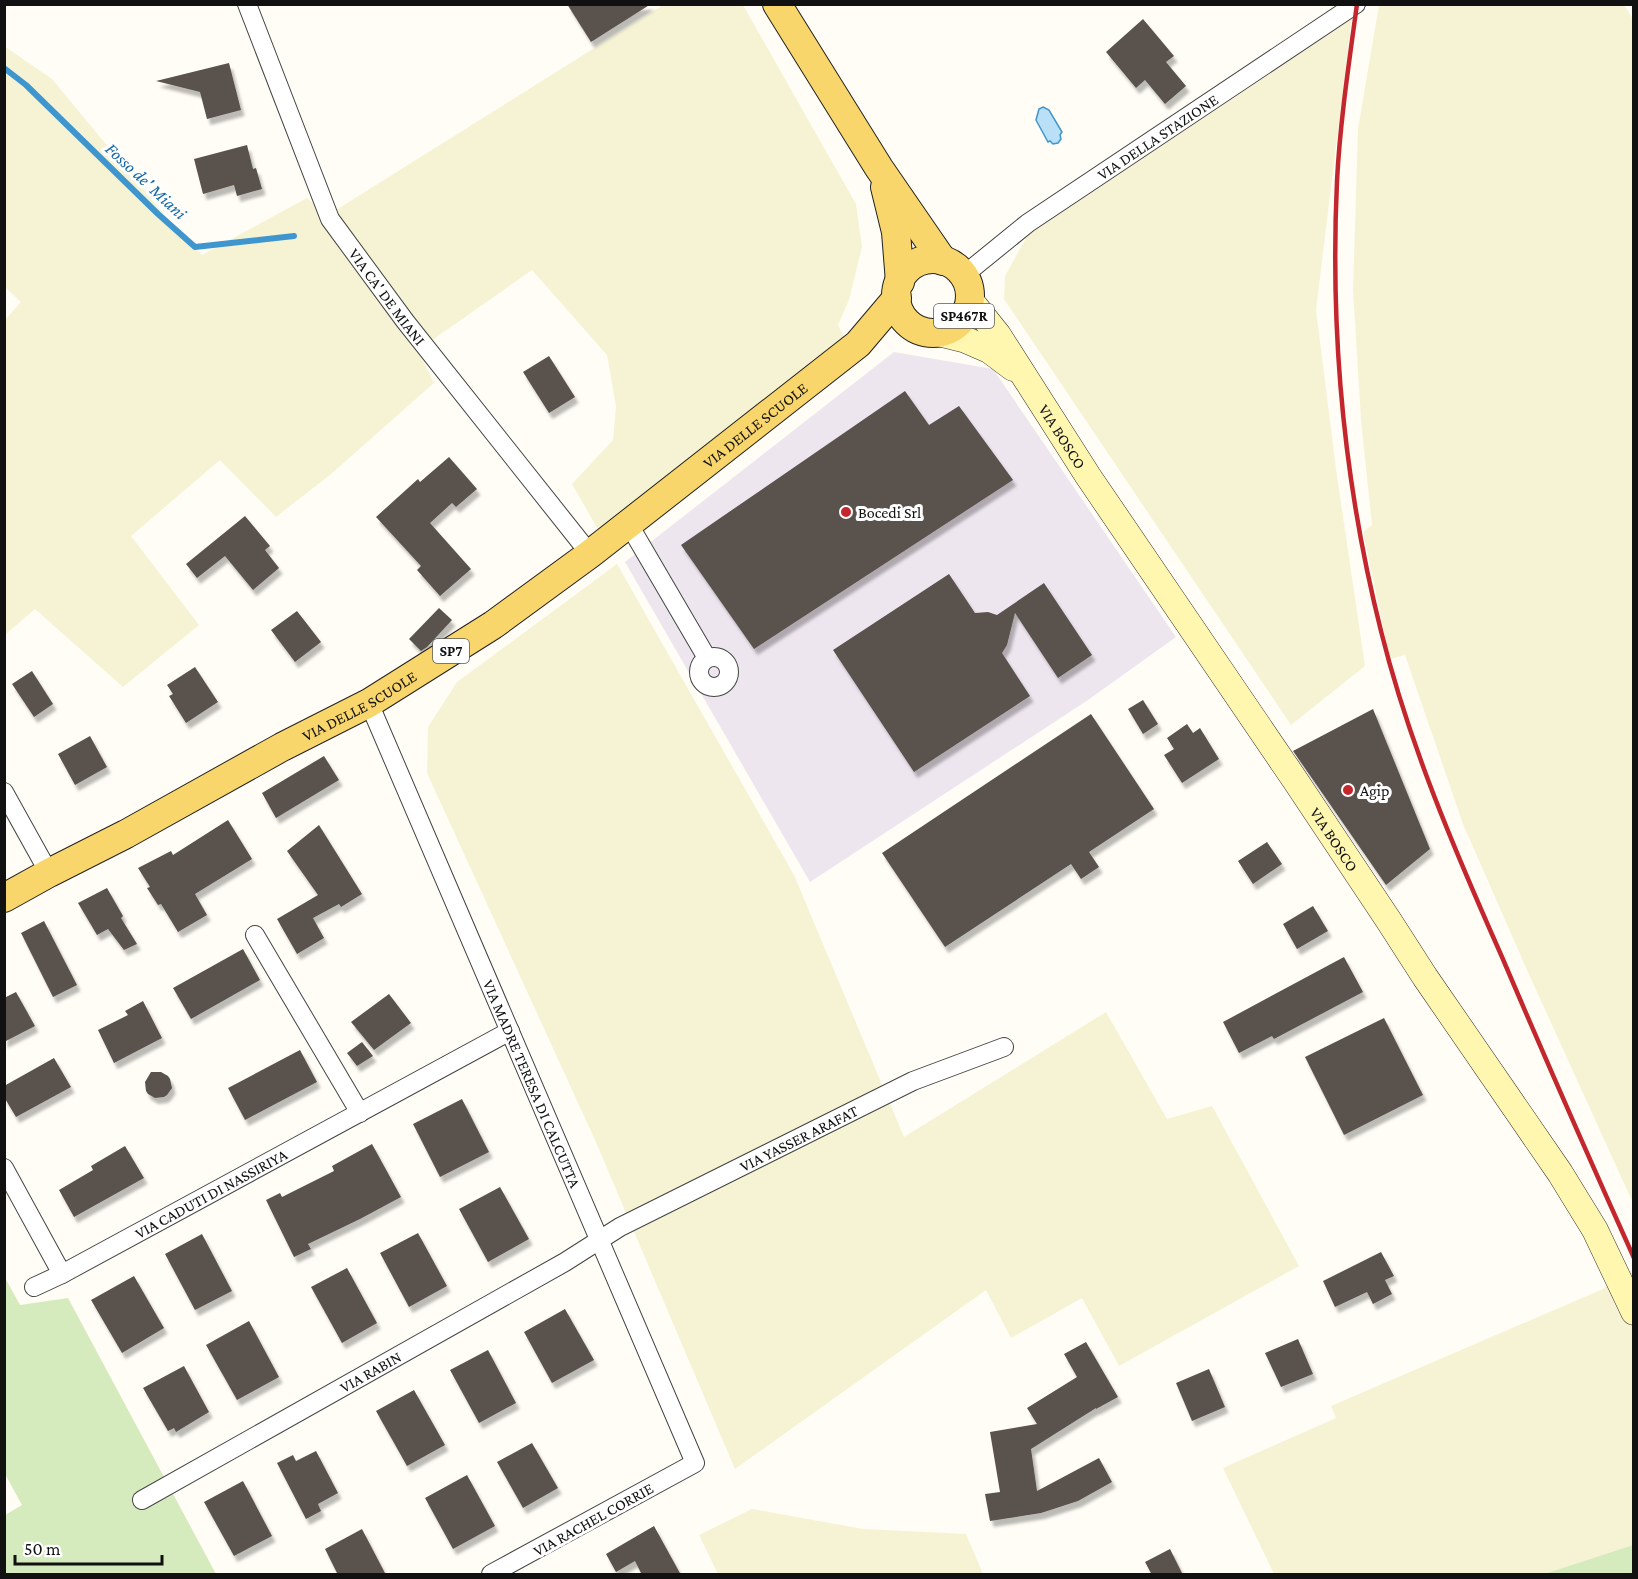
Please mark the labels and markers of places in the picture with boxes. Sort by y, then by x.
place label: Bocedi Srl [858,504,921,521]
marker: Bocedi Srl [839,505,853,519]
place label: Agip [1360,782,1389,800]
marker: Agip [1341,783,1355,797]

